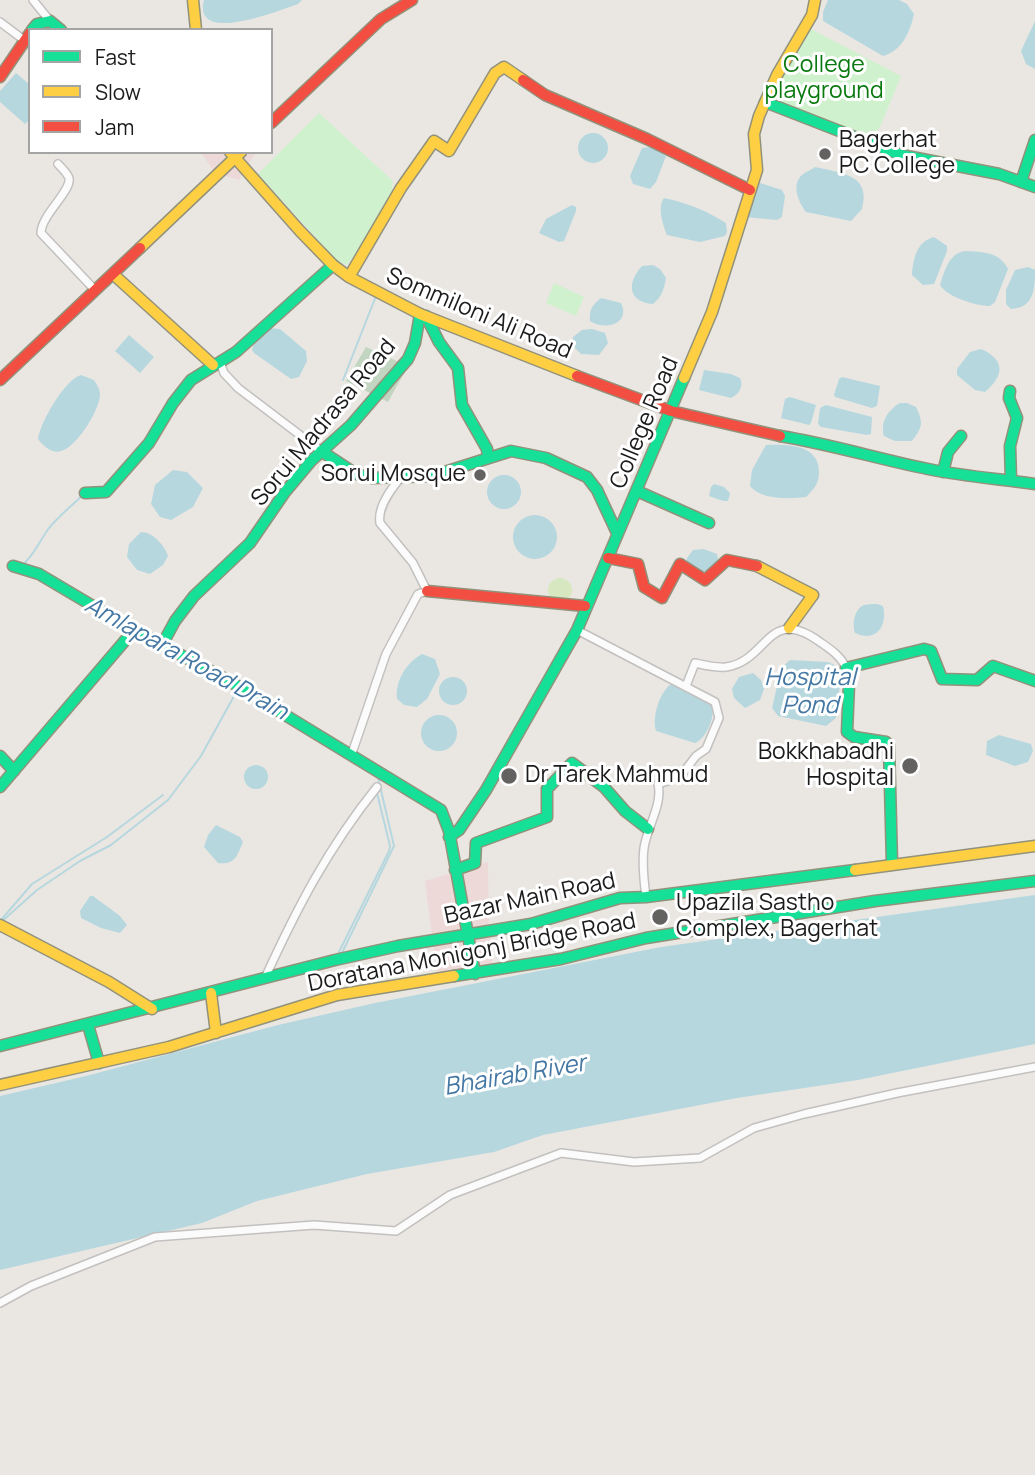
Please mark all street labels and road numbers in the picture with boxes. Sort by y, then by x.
street label: Sommiloni Ali Road [382,262,576,366]
street label: Sorui Madrasa Road [246,334,402,512]
street label: College Road [605,353,685,493]
street label: Bazar Main Road [442,867,618,931]
street label: Doratana Monigonj Bridge Road [306,908,638,998]

